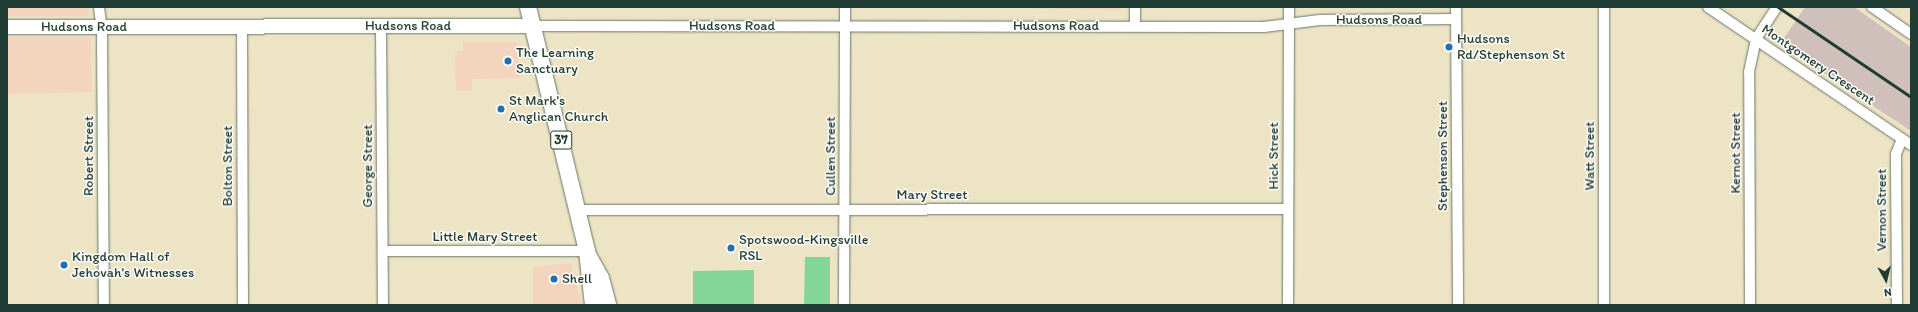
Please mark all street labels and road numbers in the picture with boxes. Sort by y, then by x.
street label: Hudsons Road [1336,12,1422,28]
street label: Hudsons Road [365,18,451,34]
street label: Hudsons Road [689,18,775,34]
street label: Hudsons Road [1013,18,1099,34]
street label: Hudsons Road [41,19,127,35]
street label: Montgomery Crescent [1758,21,1878,109]
street label: Stephenson Street [1435,101,1451,211]
street label: Kernot Street [1728,112,1744,194]
street label: Robert Street [81,116,97,196]
street label: Cullen Street [823,116,839,196]
street label: Hick Street [1266,122,1282,190]
street label: Watt Street [1582,122,1598,190]
street label: George Street [360,124,376,208]
street label: Bolton Street [220,126,236,206]
road number: 37 [550,129,572,151]
street label: Vernon Street [1874,169,1890,251]
street label: Mary Street [897,187,967,203]
street label: Little Mary Street [433,229,537,245]

